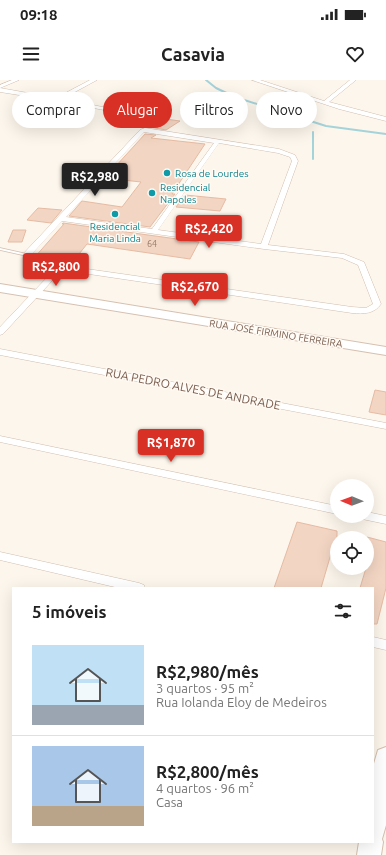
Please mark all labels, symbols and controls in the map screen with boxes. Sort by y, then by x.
text: 09:18 [20,6,58,23]
icon: menu [20,43,42,65]
icon: heart [344,43,366,65]
text: Casavia [161,44,225,64]
chip: Comprar [12,92,95,128]
chip: Alugar [103,92,172,128]
chip: Filtros [180,92,248,128]
chip: Novo [256,92,317,128]
pin: R$2,980 [58,163,132,197]
marker: Rosa de Lourdes [162,168,172,178]
place label: Rosa de Lourdes [175,168,249,179]
text: R$2,980 [71,169,119,183]
place label: Residencial Napoles [160,182,211,205]
marker: Residencial Napoles [147,188,157,198]
marker: Residencial Maria Linda [110,209,120,219]
pin: R$2,420 [172,215,246,249]
place label: Residencial Maria Linda [89,221,141,244]
text: R$2,420 [185,221,233,235]
house number: 64 [147,239,157,249]
pin: R$2,800 [19,253,93,287]
text: R$2,800 [32,259,80,273]
pin: R$2,670 [158,273,232,307]
text: R$2,670 [171,279,219,293]
street label: RUA JOSÉ FIRMINO FERREIRA [209,317,344,350]
street label: RUA PEDRO ALVES DE ANDRADE [105,365,282,412]
pin: R$1,870 [134,429,208,463]
text: R$1,870 [147,435,195,449]
north arrow [330,479,374,523]
map controls [330,479,374,575]
button: locate [330,531,374,575]
icon: filters [332,600,354,622]
text: 5 imóveis [32,602,107,621]
icon: home [64,661,112,709]
text: R$2,980/mês [156,662,259,681]
text: 3 quartos · 95 m² [156,681,254,695]
text: Rua Iolanda Eloy de Medeiros [156,695,327,709]
icon: home [64,762,112,810]
text: R$2,800/mês [156,762,259,781]
text: 4 quartos · 96 m² [156,781,254,795]
text: Casa [156,795,183,809]

